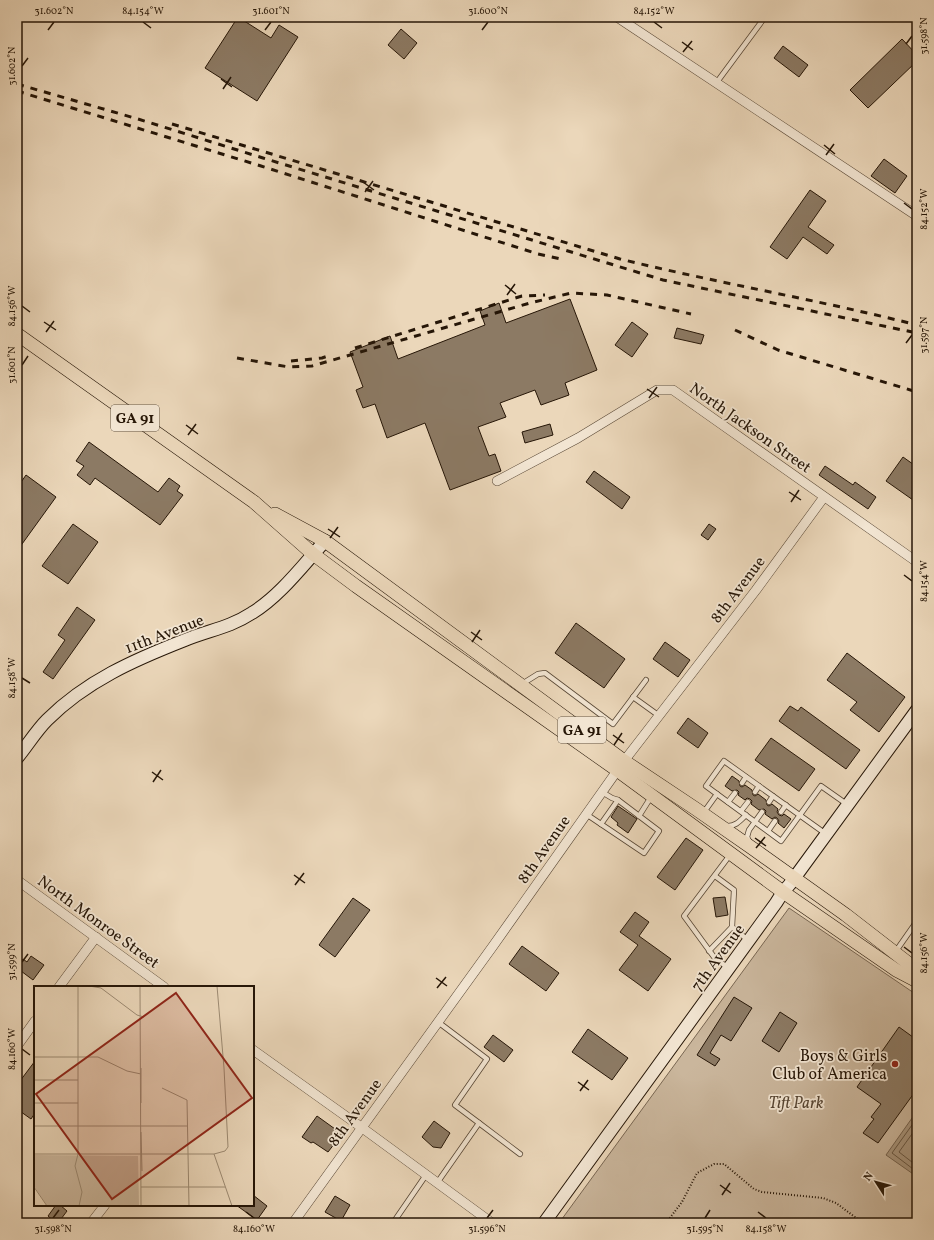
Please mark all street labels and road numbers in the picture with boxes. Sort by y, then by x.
street label: North Jackson Street [684,378,816,479]
road number: GA 91 [111,405,159,431]
street label: 8th Avenue [706,552,771,628]
street label: 11th Avenue [122,610,207,660]
road number: GA 91 [558,717,606,743]
street label: 8th Avenue [513,812,576,889]
street label: North Monroe Street [32,871,164,975]
street label: 7th Avenue [687,920,751,996]
street label: 8th Avenue [324,1075,388,1152]

